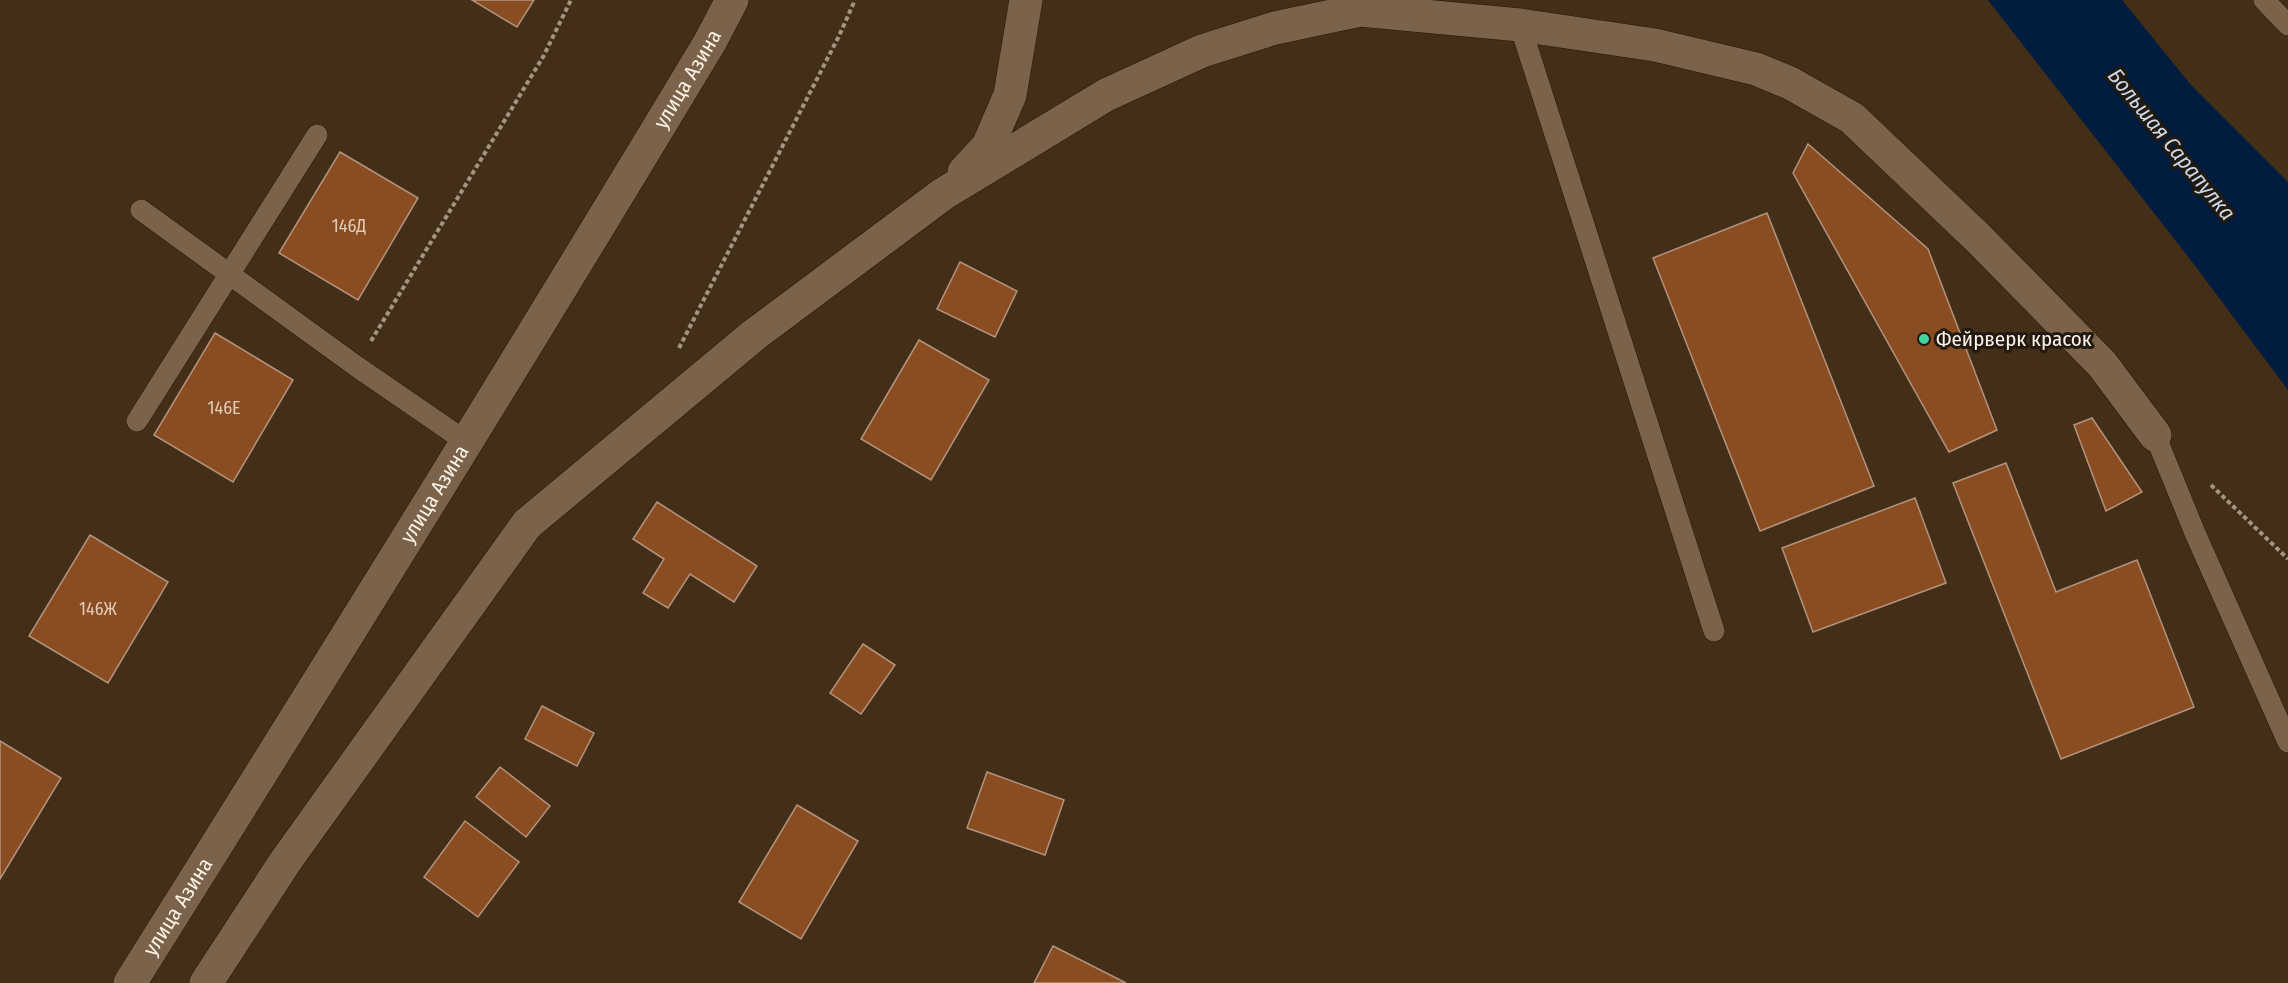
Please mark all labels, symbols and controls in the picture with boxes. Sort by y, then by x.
street label: улица Азина [648,25,727,133]
water label: Большая Сарапулка [2102,63,2241,226]
house number: 146Д [332,215,366,237]
place label: Фейрверк красок [1936,326,2092,352]
marker: Фейрверк красок [1917,332,1931,346]
house number: 146Е [207,397,241,419]
street label: улица Азина [394,440,475,548]
house number: 146Ж [79,598,118,620]
street label: улица Азина [137,853,218,961]

